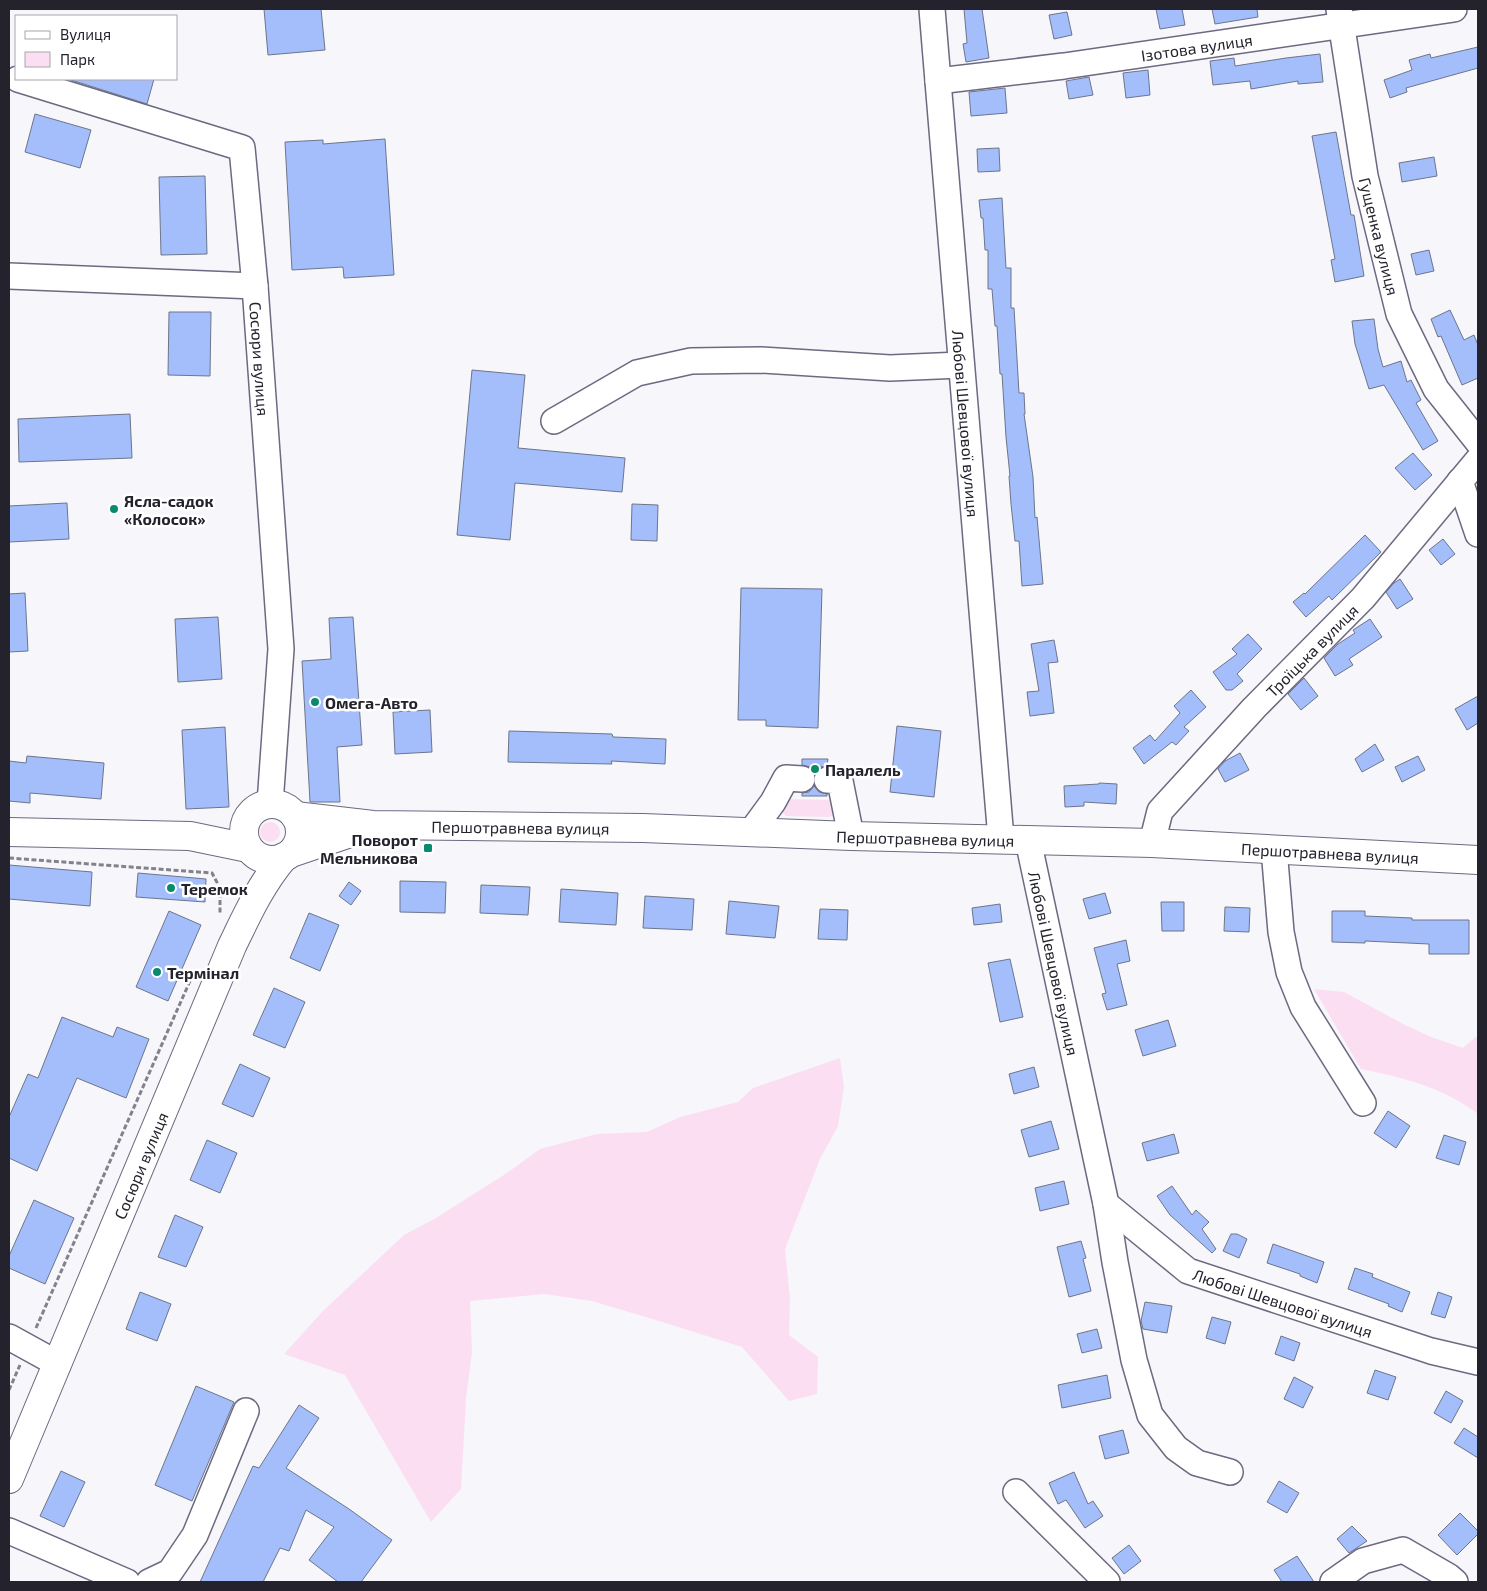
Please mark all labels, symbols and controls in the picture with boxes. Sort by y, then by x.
legend [15,15,178,80]
text: Вулиця [60,25,111,44]
street label: Ізотова вулиця [1140,29,1254,64]
text: Парк [60,50,95,68]
street label: Гущенка вулиця [1356,175,1404,297]
street label: Сосюри вулиця [247,301,274,417]
street label: Любові Шевцової вулиця [949,329,984,518]
place label: Ясла-садок «Колосок» [124,491,214,528]
marker: Ясла-садок «Колосок» [108,503,120,515]
street label: Троїцька вулиця [1262,600,1361,700]
place label: Омега-Авто [325,693,418,712]
marker: Омега-Авто [309,696,321,708]
place label: Паралель [825,760,901,779]
marker: Паралель [809,763,821,775]
street label: Першотравнева вулиця [431,816,610,838]
street label: Першотравнева вулиця [836,826,1015,849]
place label: Поворот Мельникова [320,830,418,867]
street label: Першотравнева вулиця [1241,838,1419,866]
marker: Поворот Мельникова [422,842,434,854]
street label: Любові Шевцової вулиця [1025,869,1083,1057]
place label: Теремок [181,879,248,898]
marker: Теремок [165,882,177,894]
place label: Термінал [167,963,239,982]
marker: Термінал [151,966,163,978]
street label: Сосюри вулиця [109,1109,171,1222]
street label: Любові Шевцової вулиця [1191,1264,1375,1341]

